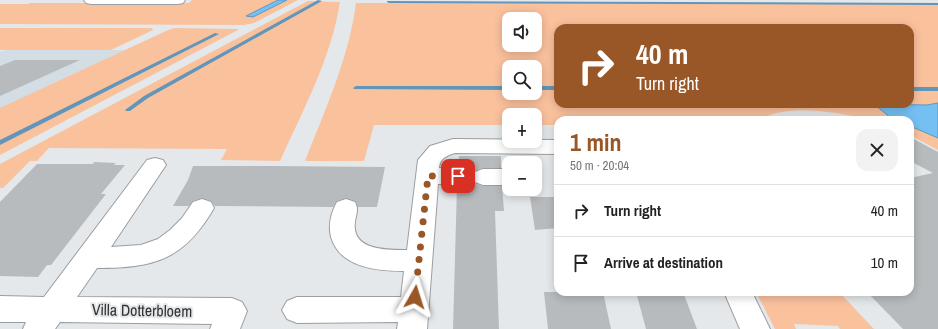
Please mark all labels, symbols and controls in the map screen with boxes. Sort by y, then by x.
map controls [502,12,542,196]
button: sound [502,12,542,52]
text: 40 m [636,35,688,73]
icon: right [570,40,622,92]
button: search [502,60,542,100]
text: Turn right [636,71,699,96]
button: + [502,108,542,148]
text: 1 min [570,126,621,158]
button: close [856,129,898,171]
button: − [502,156,542,196]
text: 50 m · 20:04 [570,157,629,174]
pin [441,159,475,193]
icon: arrive [447,165,469,187]
icon: right [570,200,592,222]
text: Turn right [604,200,661,221]
text: 40 m [871,200,898,221]
icon: arrive [570,252,592,274]
text: Arrive at destination [604,252,723,273]
text: 10 m [871,252,898,273]
position arrow [394,276,436,318]
street label: Villa Dotterbloem [92,298,192,322]

